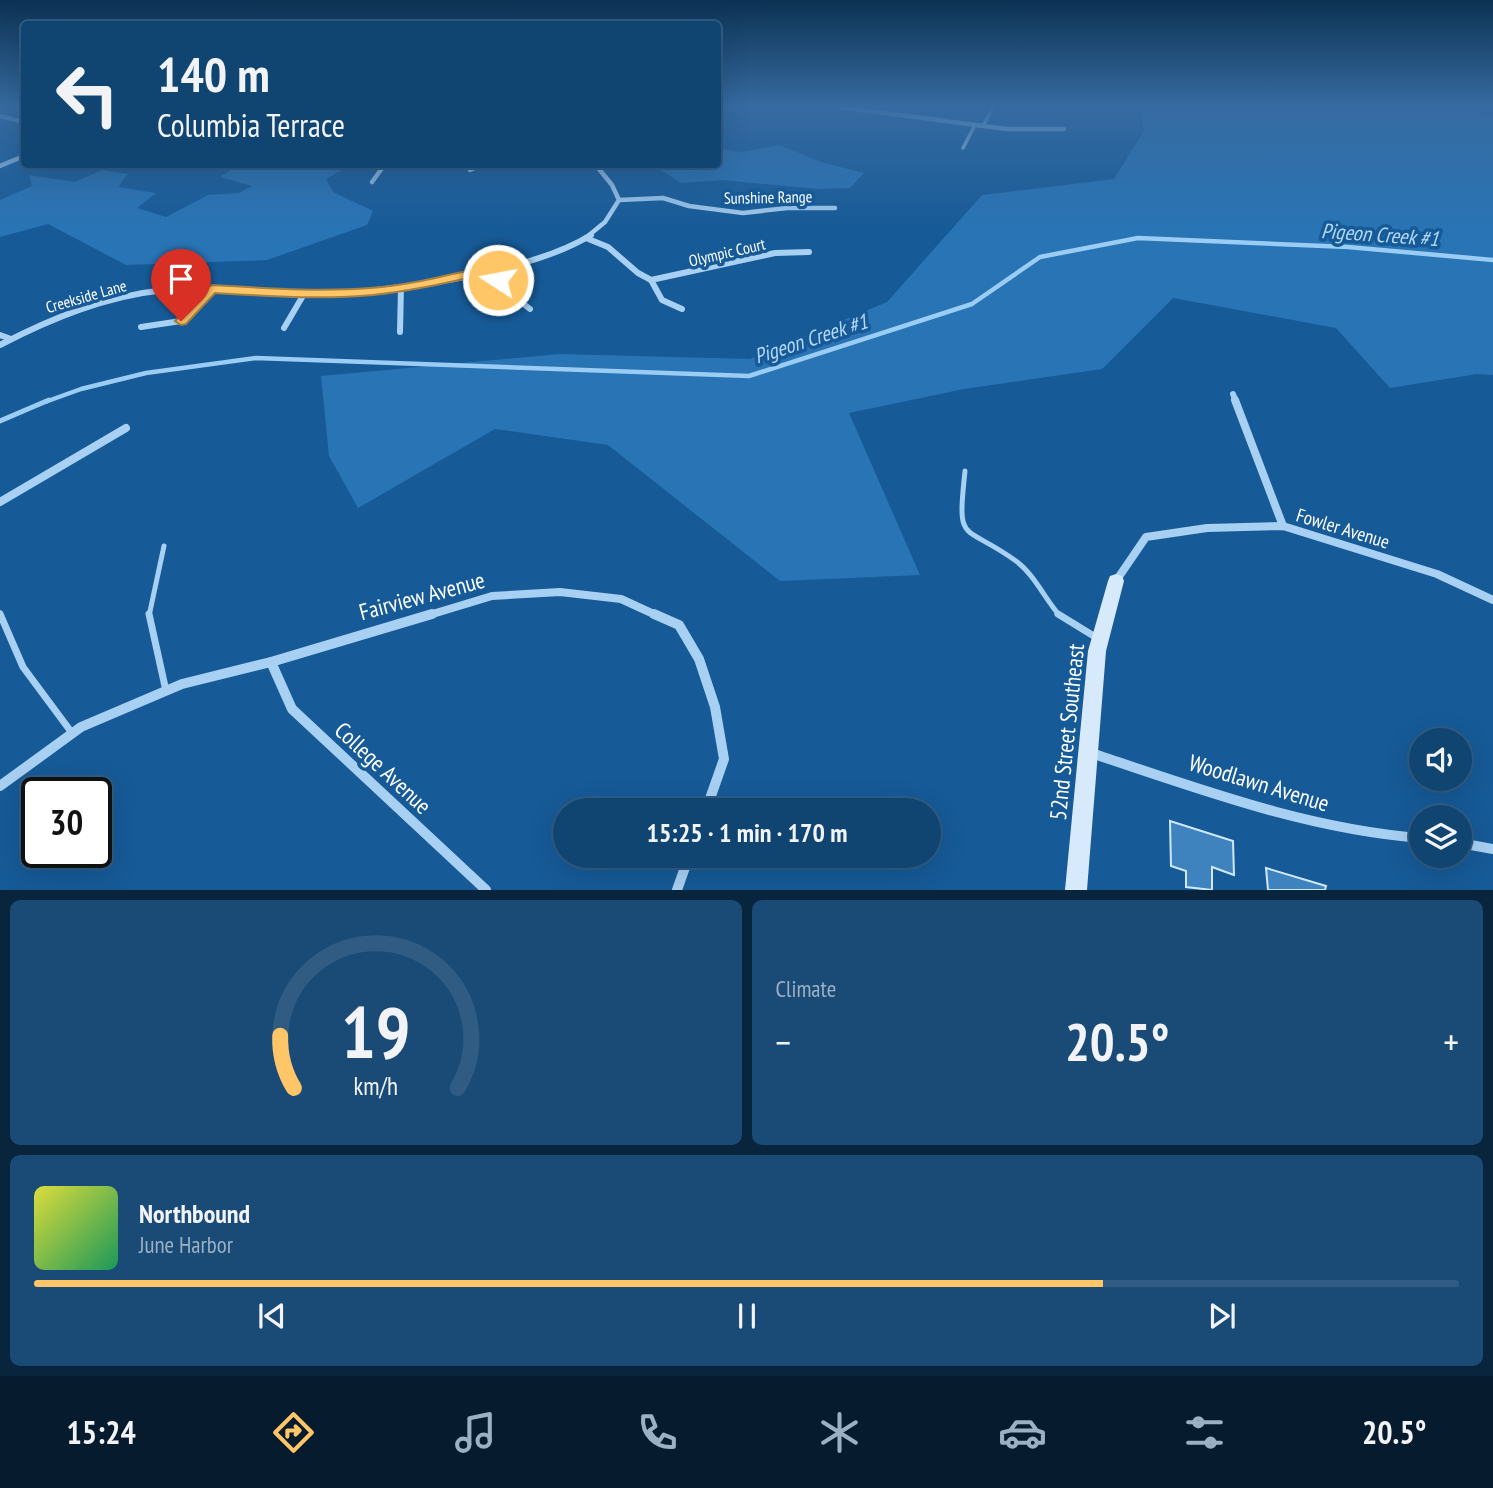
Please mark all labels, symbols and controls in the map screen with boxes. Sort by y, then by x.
text: 140 m [157,42,270,106]
icon: left [42,49,133,140]
text: Columbia Terrace [157,104,345,146]
street label: Sunshine Range [724,186,812,208]
water label: Pigeon Creek #1 [1320,217,1440,252]
street label: Olympic Court [687,233,768,271]
position arrow [461,243,535,317]
pin [151,249,211,321]
icon: arrive [162,260,200,298]
street label: Creekside Lane [43,275,129,317]
water label: Pigeon Creek #1 [751,307,871,370]
street label: Fowler Avenue [1294,502,1393,554]
street label: Fairview Avenue [356,565,488,626]
street label: 52nd Street Southeast [1043,642,1090,822]
street label: College Avenue [329,716,438,820]
map controls [1409,728,1472,868]
button: sound [1409,728,1472,791]
street label: Woodlawn Avenue [1186,747,1333,818]
speed limit sign: 30 [21,777,112,868]
button: layers [1409,805,1472,868]
text: 15:25 · 1 min · 170 m [647,816,847,849]
text: Climate [776,974,836,1003]
text: 19 [341,985,411,1079]
text: 20.5° [1065,1008,1170,1075]
text: − [776,1017,791,1066]
text: + [1443,1017,1459,1066]
text: km/h [354,1070,398,1102]
text: Northbound [139,1197,250,1230]
text: June Harbor [139,1230,233,1259]
icon: previous [253,1297,291,1335]
icon: pause [728,1297,766,1335]
icon: next [1203,1297,1241,1335]
icon: directions [269,1408,318,1457]
icon: music [451,1408,500,1457]
icon: phone [633,1408,682,1457]
icon: climate [815,1408,864,1457]
icon: car [998,1408,1047,1457]
icon: filters [1180,1408,1229,1457]
text: 15:24 [67,1411,136,1453]
text: 20.5° [1362,1411,1426,1453]

